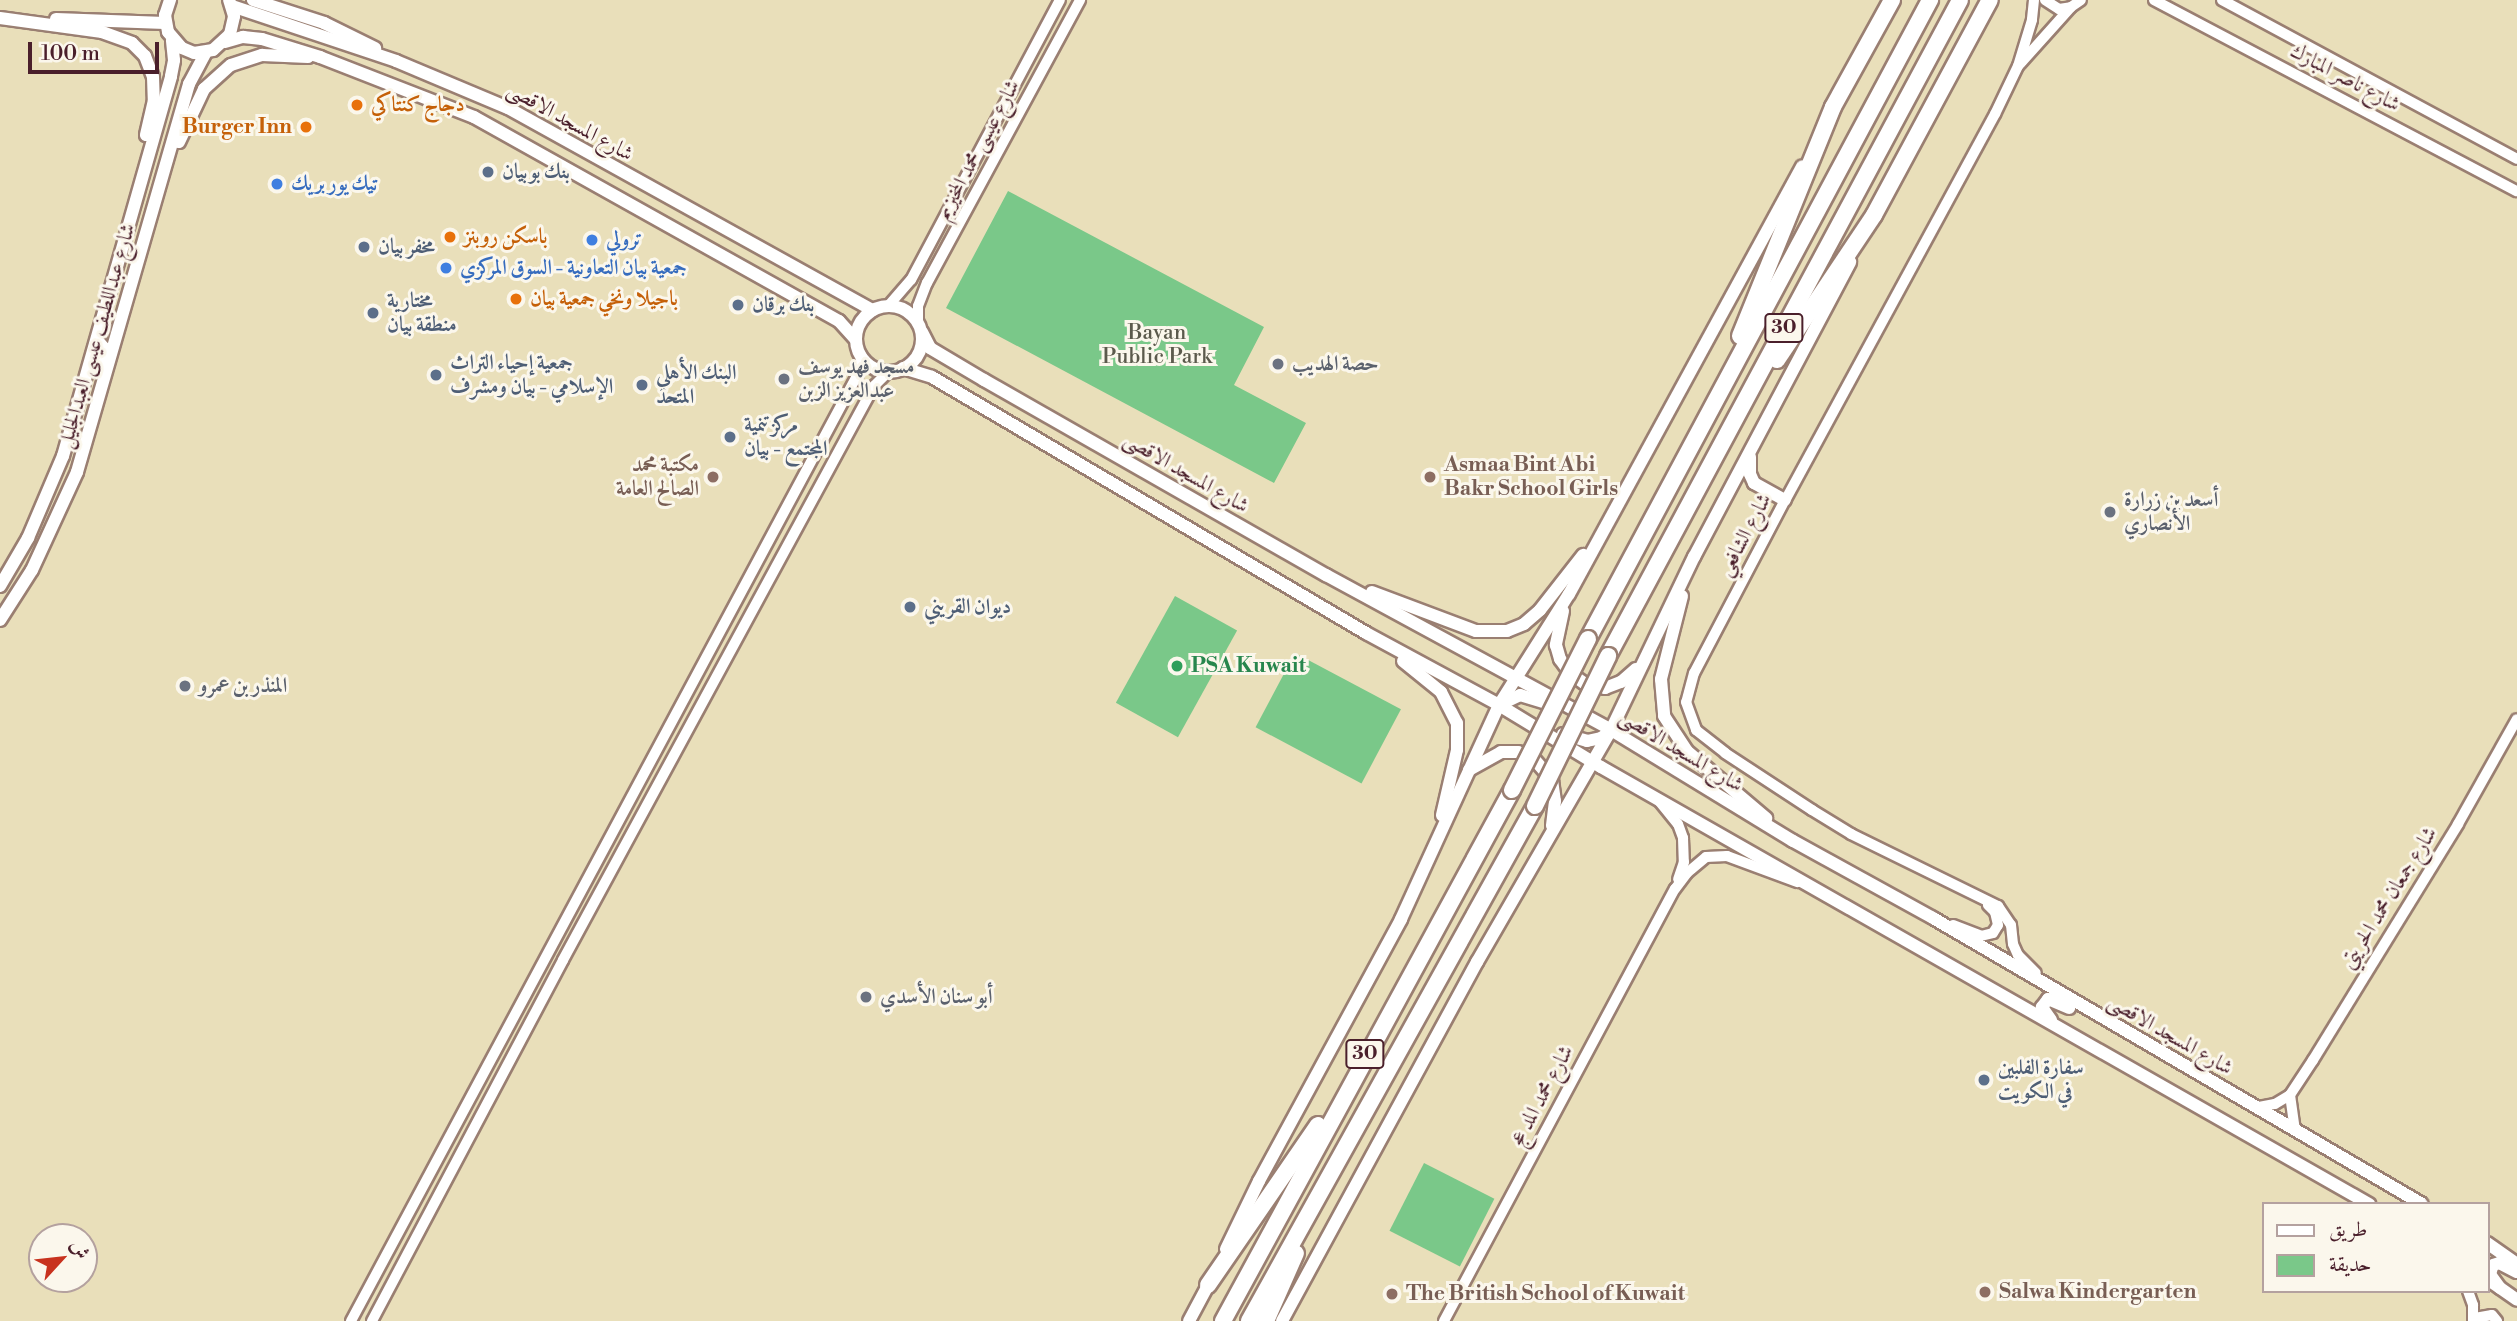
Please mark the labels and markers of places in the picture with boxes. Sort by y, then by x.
place label: دجاج كنتاكي [371,92,465,118]
marker: دجاج كنتاكي [349,97,365,113]
place label: Burger Inn [182,114,292,140]
marker: Burger Inn [298,119,314,135]
place label: بنك بوبيان [502,159,570,185]
marker: بنك بوبيان [480,164,496,180]
place label: تيك يور بريك [291,171,379,197]
marker: تيك يور بريك [269,176,285,192]
place label: باسكن روبنز [464,224,547,250]
place label: ترولي [606,227,642,253]
marker: باسكن روبنز [442,229,458,245]
marker: ترولي [584,232,600,248]
place label: مخفر بيان [378,234,435,260]
marker: مخفر بيان [356,239,372,255]
place label: جمعية بيان التعاونية - السوق المركزي [460,255,687,281]
marker: جمعية بيان التعاونية - السوق المركزي [438,260,454,276]
place label: باجيلا ونخي جمعية بيان [530,286,678,312]
place label: مختارية منطقة بيان [387,288,457,338]
marker: باجيلا ونخي جمعية بيان [508,291,524,307]
place label: بنك برقان [752,292,814,318]
marker: بنك برقان [730,297,746,313]
marker: مختارية منطقة بيان [365,305,381,321]
place label: جمعية إحياء التراث الإسلامي - بيان ومشرف [450,350,613,400]
place label: حصة الهديب [1292,351,1379,377]
place label: مسجد فهد يوسف عبدالعزيز الزبن [798,354,914,404]
marker: حصة الهديب [1270,356,1286,372]
place label: البنك الأهلي المتحد [656,360,737,410]
marker: جمعية إحياء التراث الإسلامي - بيان ومشرف [428,367,444,383]
marker: مسجد فهد يوسف عبدالعزيز الزبن [776,371,792,387]
marker: البنك الأهلي المتحد [634,377,650,393]
place label: مركز تنمية المجتمع - بيان [744,412,828,462]
marker: مركز تنمية المجتمع - بيان [722,429,738,445]
place label: مكتبة محمد الصالح العامة [616,452,699,502]
place label: Asmaa Bint Abi Bakr School Girls [1444,452,1618,502]
marker: مكتبة محمد الصالح العامة [705,469,721,485]
marker: Asmaa Bint Abi Bakr School Girls [1422,469,1438,485]
place label: أسعد بن زرارة الأنصاري [2124,487,2218,537]
marker: أسعد بن زرارة الأنصاري [2102,504,2118,520]
place label: ديوان القريني [924,594,1011,620]
marker: ديوان القريني [902,599,918,615]
place label: PSA Kuwait [1191,653,1306,679]
marker: PSA Kuwait [1169,658,1185,674]
place label: المنذر بن عمرو [199,673,287,699]
marker: المنذر بن عمرو [177,678,193,694]
place label: أبو سنان الأسدي [880,984,993,1010]
marker: أبو سنان الأسدي [858,989,874,1005]
place label: سفارة الفلبين في الكويت [1998,1055,2084,1105]
marker: سفارة الفلبين في الكويت [1976,1072,1992,1088]
place label: Salwa Kindergarten [1999,1279,2196,1305]
place label: The British School of Kuwait [1406,1281,1685,1307]
marker: Salwa Kindergarten [1977,1284,1993,1300]
marker: The British School of Kuwait [1384,1286,1400,1302]

